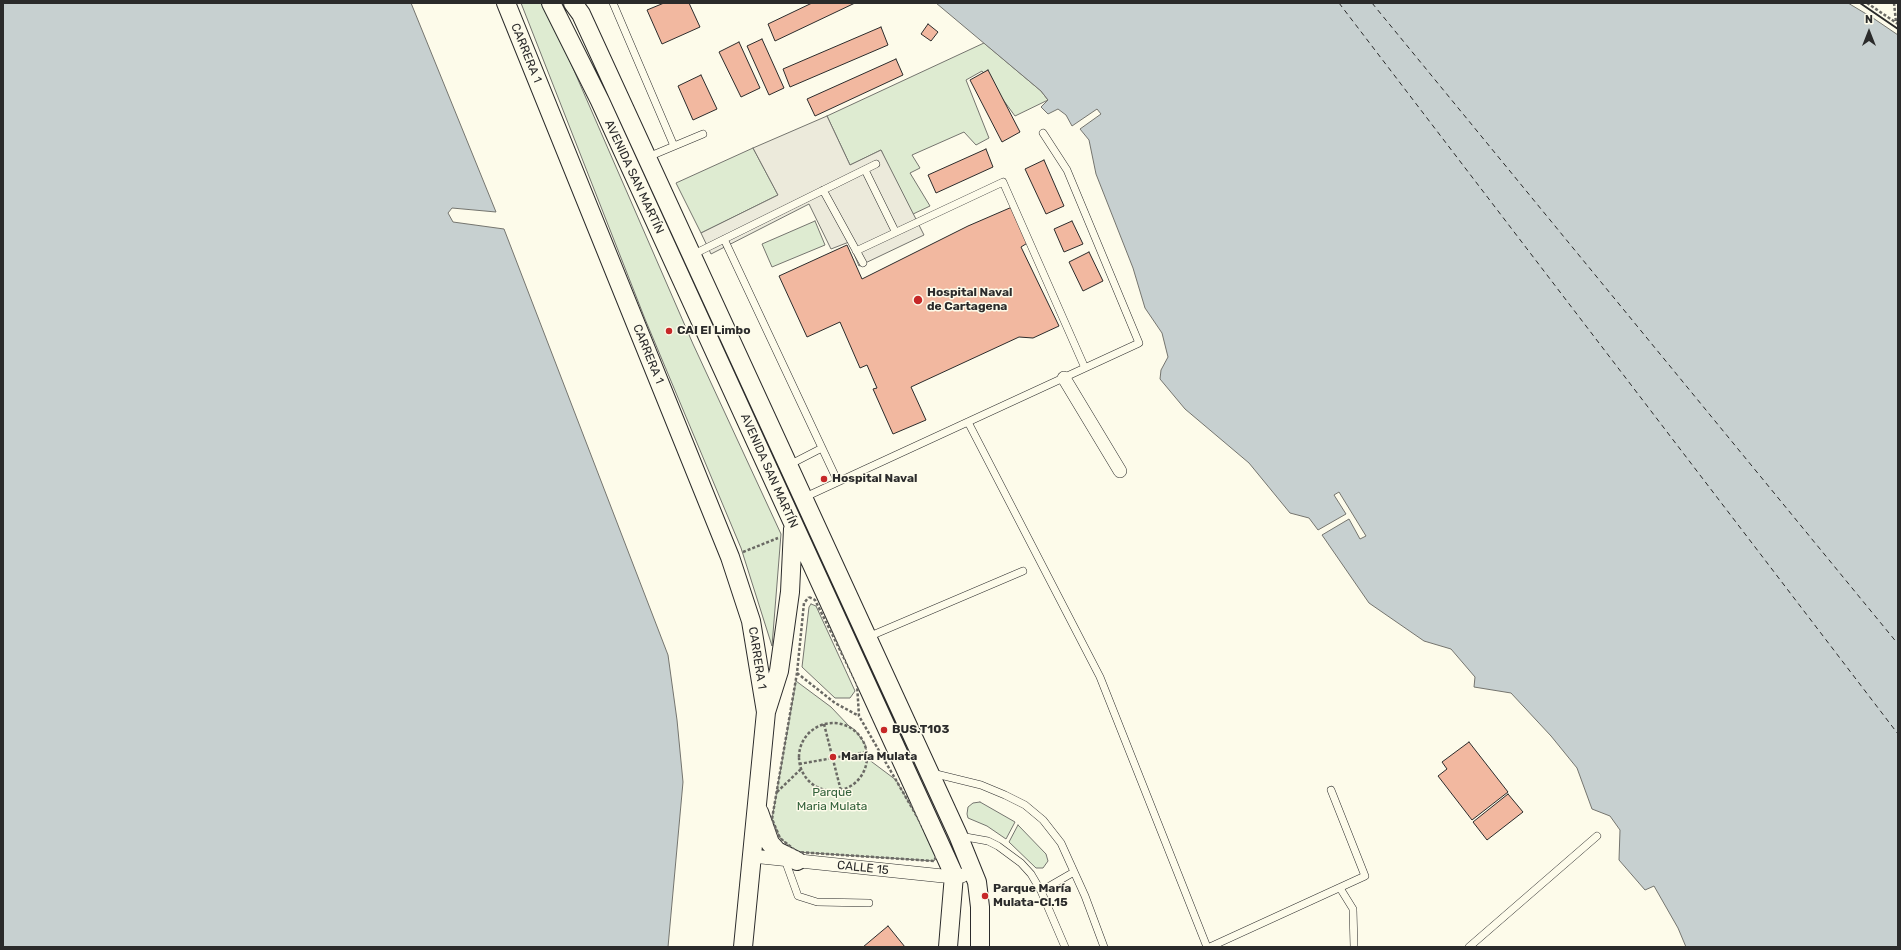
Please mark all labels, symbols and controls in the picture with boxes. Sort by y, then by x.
north arrow [1849,12,1889,52]
text: N [1865,13,1873,26]
street label: CARRERA 1 [508,21,544,85]
street label: AVENIDA SAN MARTÍN [601,118,667,236]
place label: Hospital Naval de Cartagena [927,286,1012,314]
marker: Hospital Naval de Cartagena [912,294,924,306]
street label: CARRERA 1 [630,322,666,386]
place label: CAI El Limbo [677,324,750,338]
marker: CAI El Limbo [664,326,674,336]
street label: AVENIDA SAN MARTÍN [737,411,801,531]
place label: Hospital Naval [832,472,917,486]
marker: Hospital Naval [819,474,829,484]
street label: CARRERA 1 [745,626,769,690]
place label: BUS.T103 [892,723,949,737]
marker: BUS.T103 [879,725,889,735]
place label: María Mulata [841,750,917,764]
marker: María Mulata [828,752,838,762]
park label: Parque Maria Mulata [797,786,867,814]
street label: CALLE 15 [836,858,890,878]
place label: Parque María Mulata-Cl.15 [993,882,1071,910]
marker: Parque María Mulata-Cl.15 [980,891,990,901]

